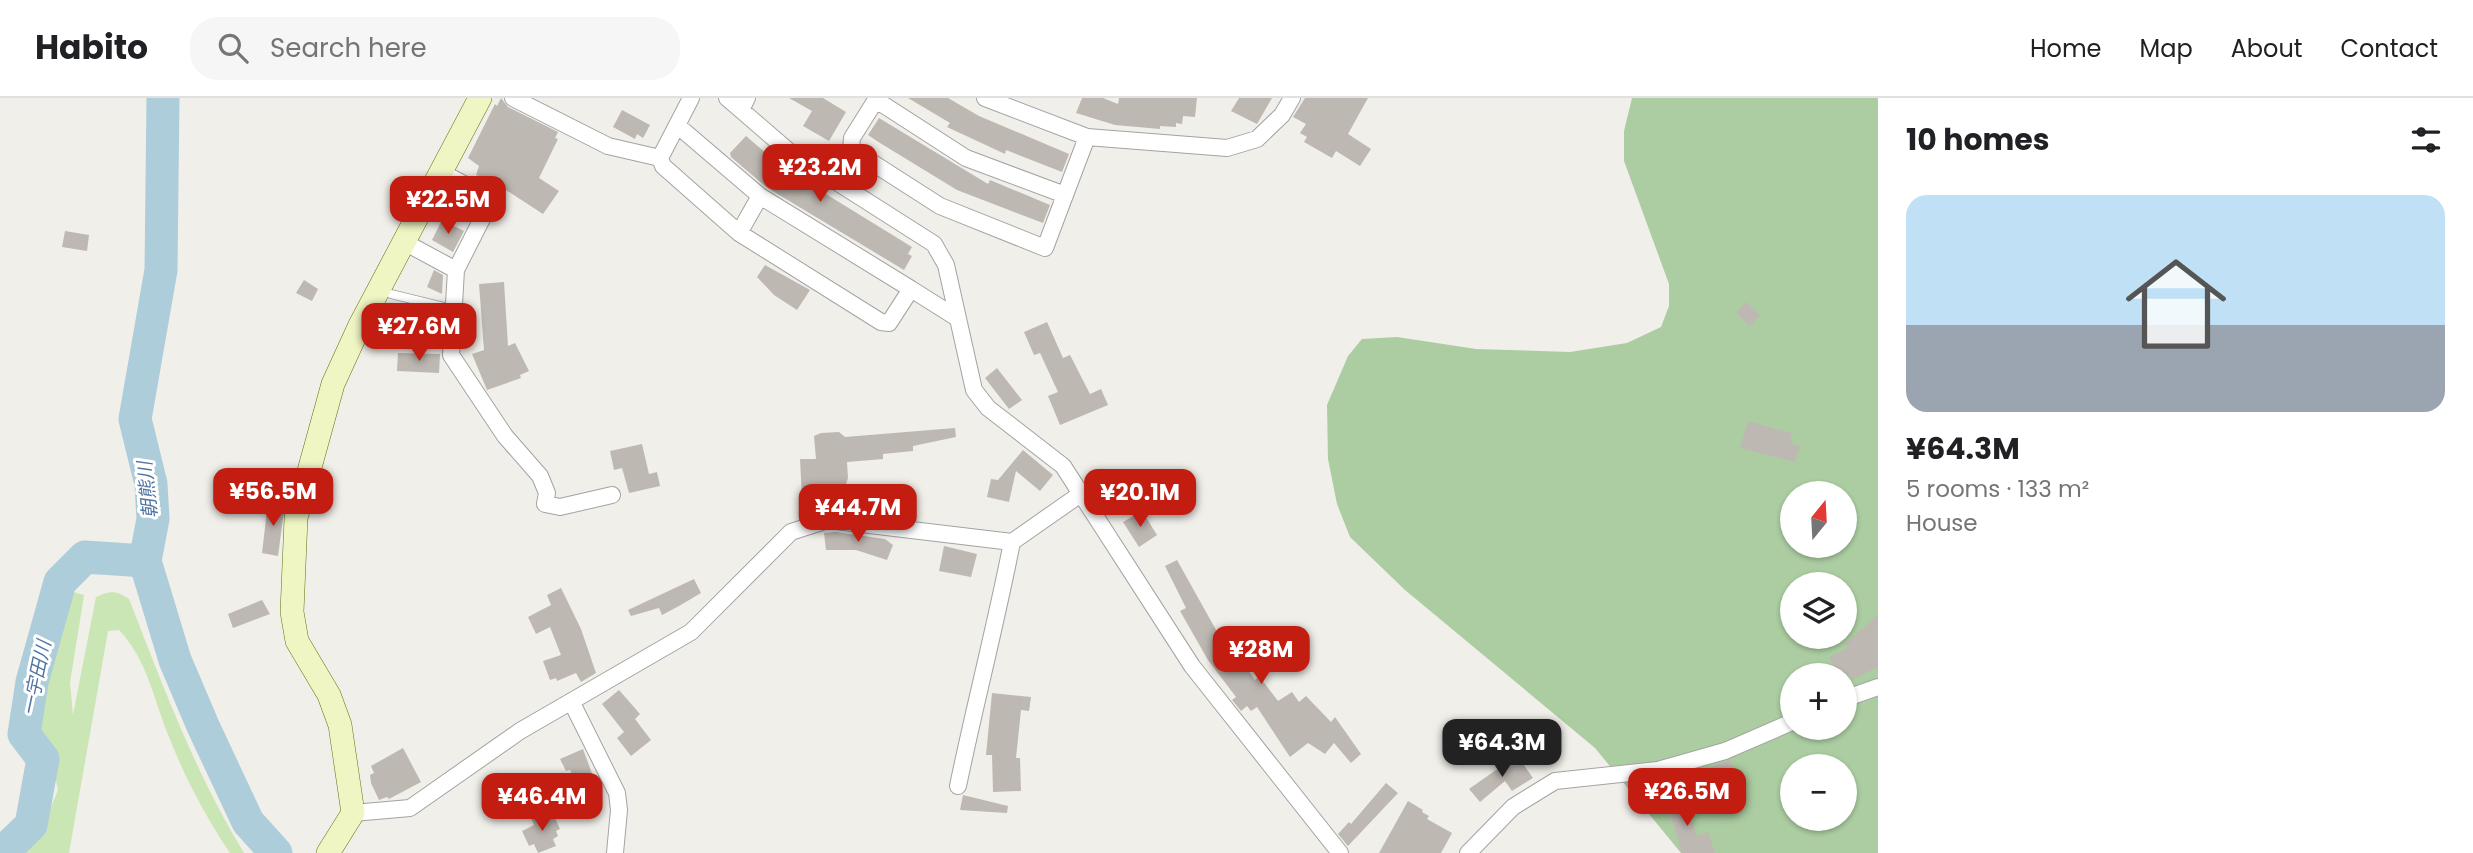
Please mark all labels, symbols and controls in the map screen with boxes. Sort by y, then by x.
search box [190,17,680,80]
text: Habito [35,24,148,71]
icon: search [214,29,252,67]
text: Search here [270,30,427,66]
text: Home [2030,32,2102,65]
text: Map [2140,32,2193,65]
text: About [2231,32,2302,65]
text: Contact [2340,32,2438,65]
text: 10 homes [1906,118,2050,161]
icon: filters [2407,121,2445,159]
pin: ¥23.2M [763,144,877,204]
text: ¥23.2M [778,151,862,183]
pin: ¥22.5M [391,176,505,236]
text: ¥22.5M [406,183,490,215]
icon: home [2113,241,2239,367]
pin: ¥27.6M [362,303,476,363]
text: ¥27.6M [377,310,461,342]
text: ¥64.3M [1906,427,2020,470]
water label: 朝熊川 [131,458,164,520]
pin: ¥56.5M [216,468,330,528]
pin: ¥20.1M [1083,470,1197,529]
text: 5 rooms · 133 m² [1906,473,2089,505]
text: ¥56.5M [229,475,317,507]
text: ¥20.1M [1100,476,1180,508]
north arrow [1780,481,1857,558]
map controls [1780,481,1857,831]
pin: ¥44.7M [801,484,915,544]
text: ¥44.7M [815,491,901,523]
text: House [1906,507,1978,539]
button: layers [1780,572,1857,649]
pin: ¥28M [1220,626,1302,686]
text: ¥28M [1229,633,1293,665]
water label: 一宇田川 [15,636,58,718]
button: + [1780,663,1857,740]
pin: ¥64.3M [1445,720,1559,779]
text: ¥64.3M [1458,726,1546,758]
button: − [1780,754,1857,831]
pin: ¥26.5M [1630,768,1744,828]
pin: ¥46.4M [485,774,599,833]
text: ¥26.5M [1644,775,1730,807]
text: ¥46.4M [498,780,586,812]

